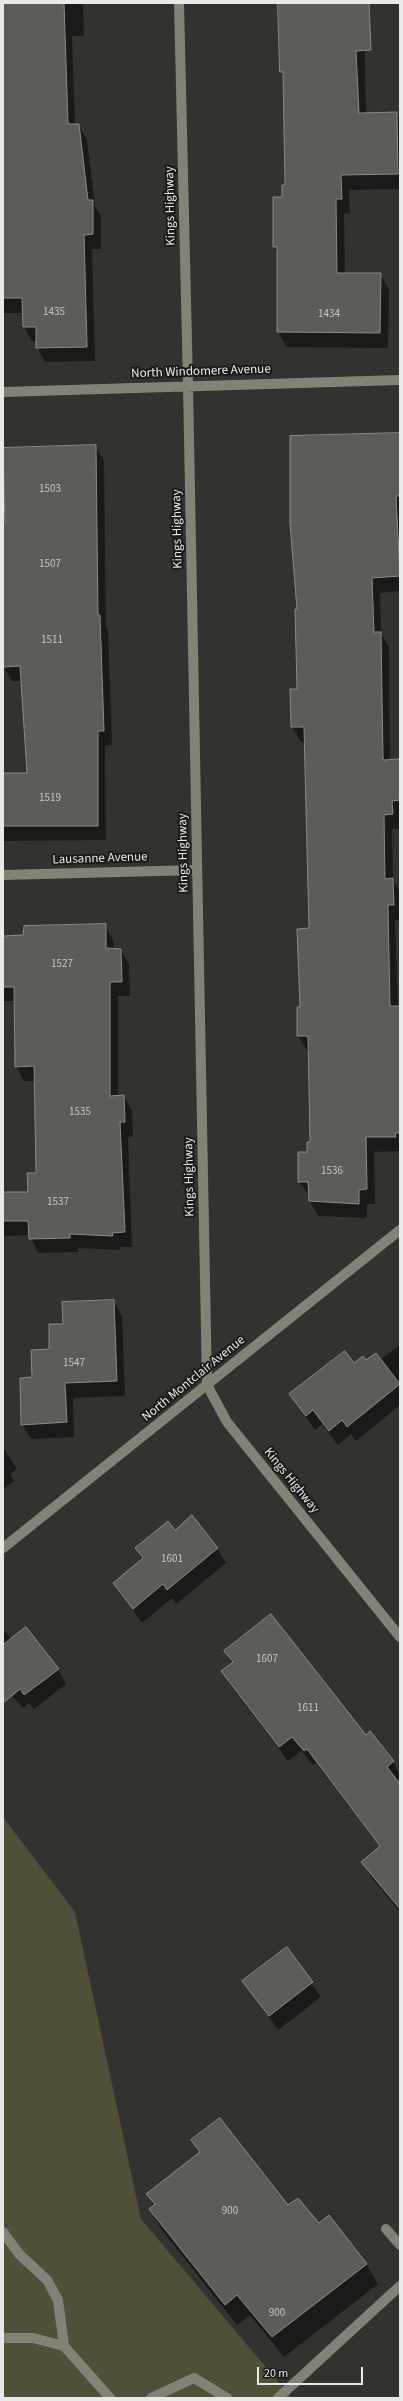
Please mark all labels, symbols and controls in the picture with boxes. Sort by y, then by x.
street label: Kings Highway [163,166,179,246]
house number: 1435 [43,306,65,320]
house number: 1434 [318,308,340,322]
street label: North Windomere Avenue [131,362,271,382]
house number: 1503 [39,483,61,497]
street label: Kings Highway [170,489,186,569]
house number: 1507 [39,558,61,572]
house number: 1511 [41,634,63,648]
house number: 1519 [39,792,61,806]
street label: Kings Highway [176,813,192,893]
street label: Lausanne Avenue [52,850,148,868]
house number: 1527 [51,958,73,972]
house number: 1535 [69,1106,91,1120]
street label: Kings Highway [182,1137,198,1217]
house number: 1536 [321,1165,343,1179]
house number: 1537 [47,1196,69,1210]
street label: North Montclair Avenue [139,1333,249,1425]
house number: 1547 [63,1357,85,1371]
street label: Kings Highway [260,1445,322,1517]
house number: 1601 [161,1553,183,1567]
house number: 1607 [256,1653,278,1667]
house number: 1611 [297,1702,319,1716]
house number: 900 [222,2205,238,2219]
house number: 900 [269,2307,285,2321]
scale bar [259,2359,365,2385]
text: 20 m [264,2365,288,2382]

